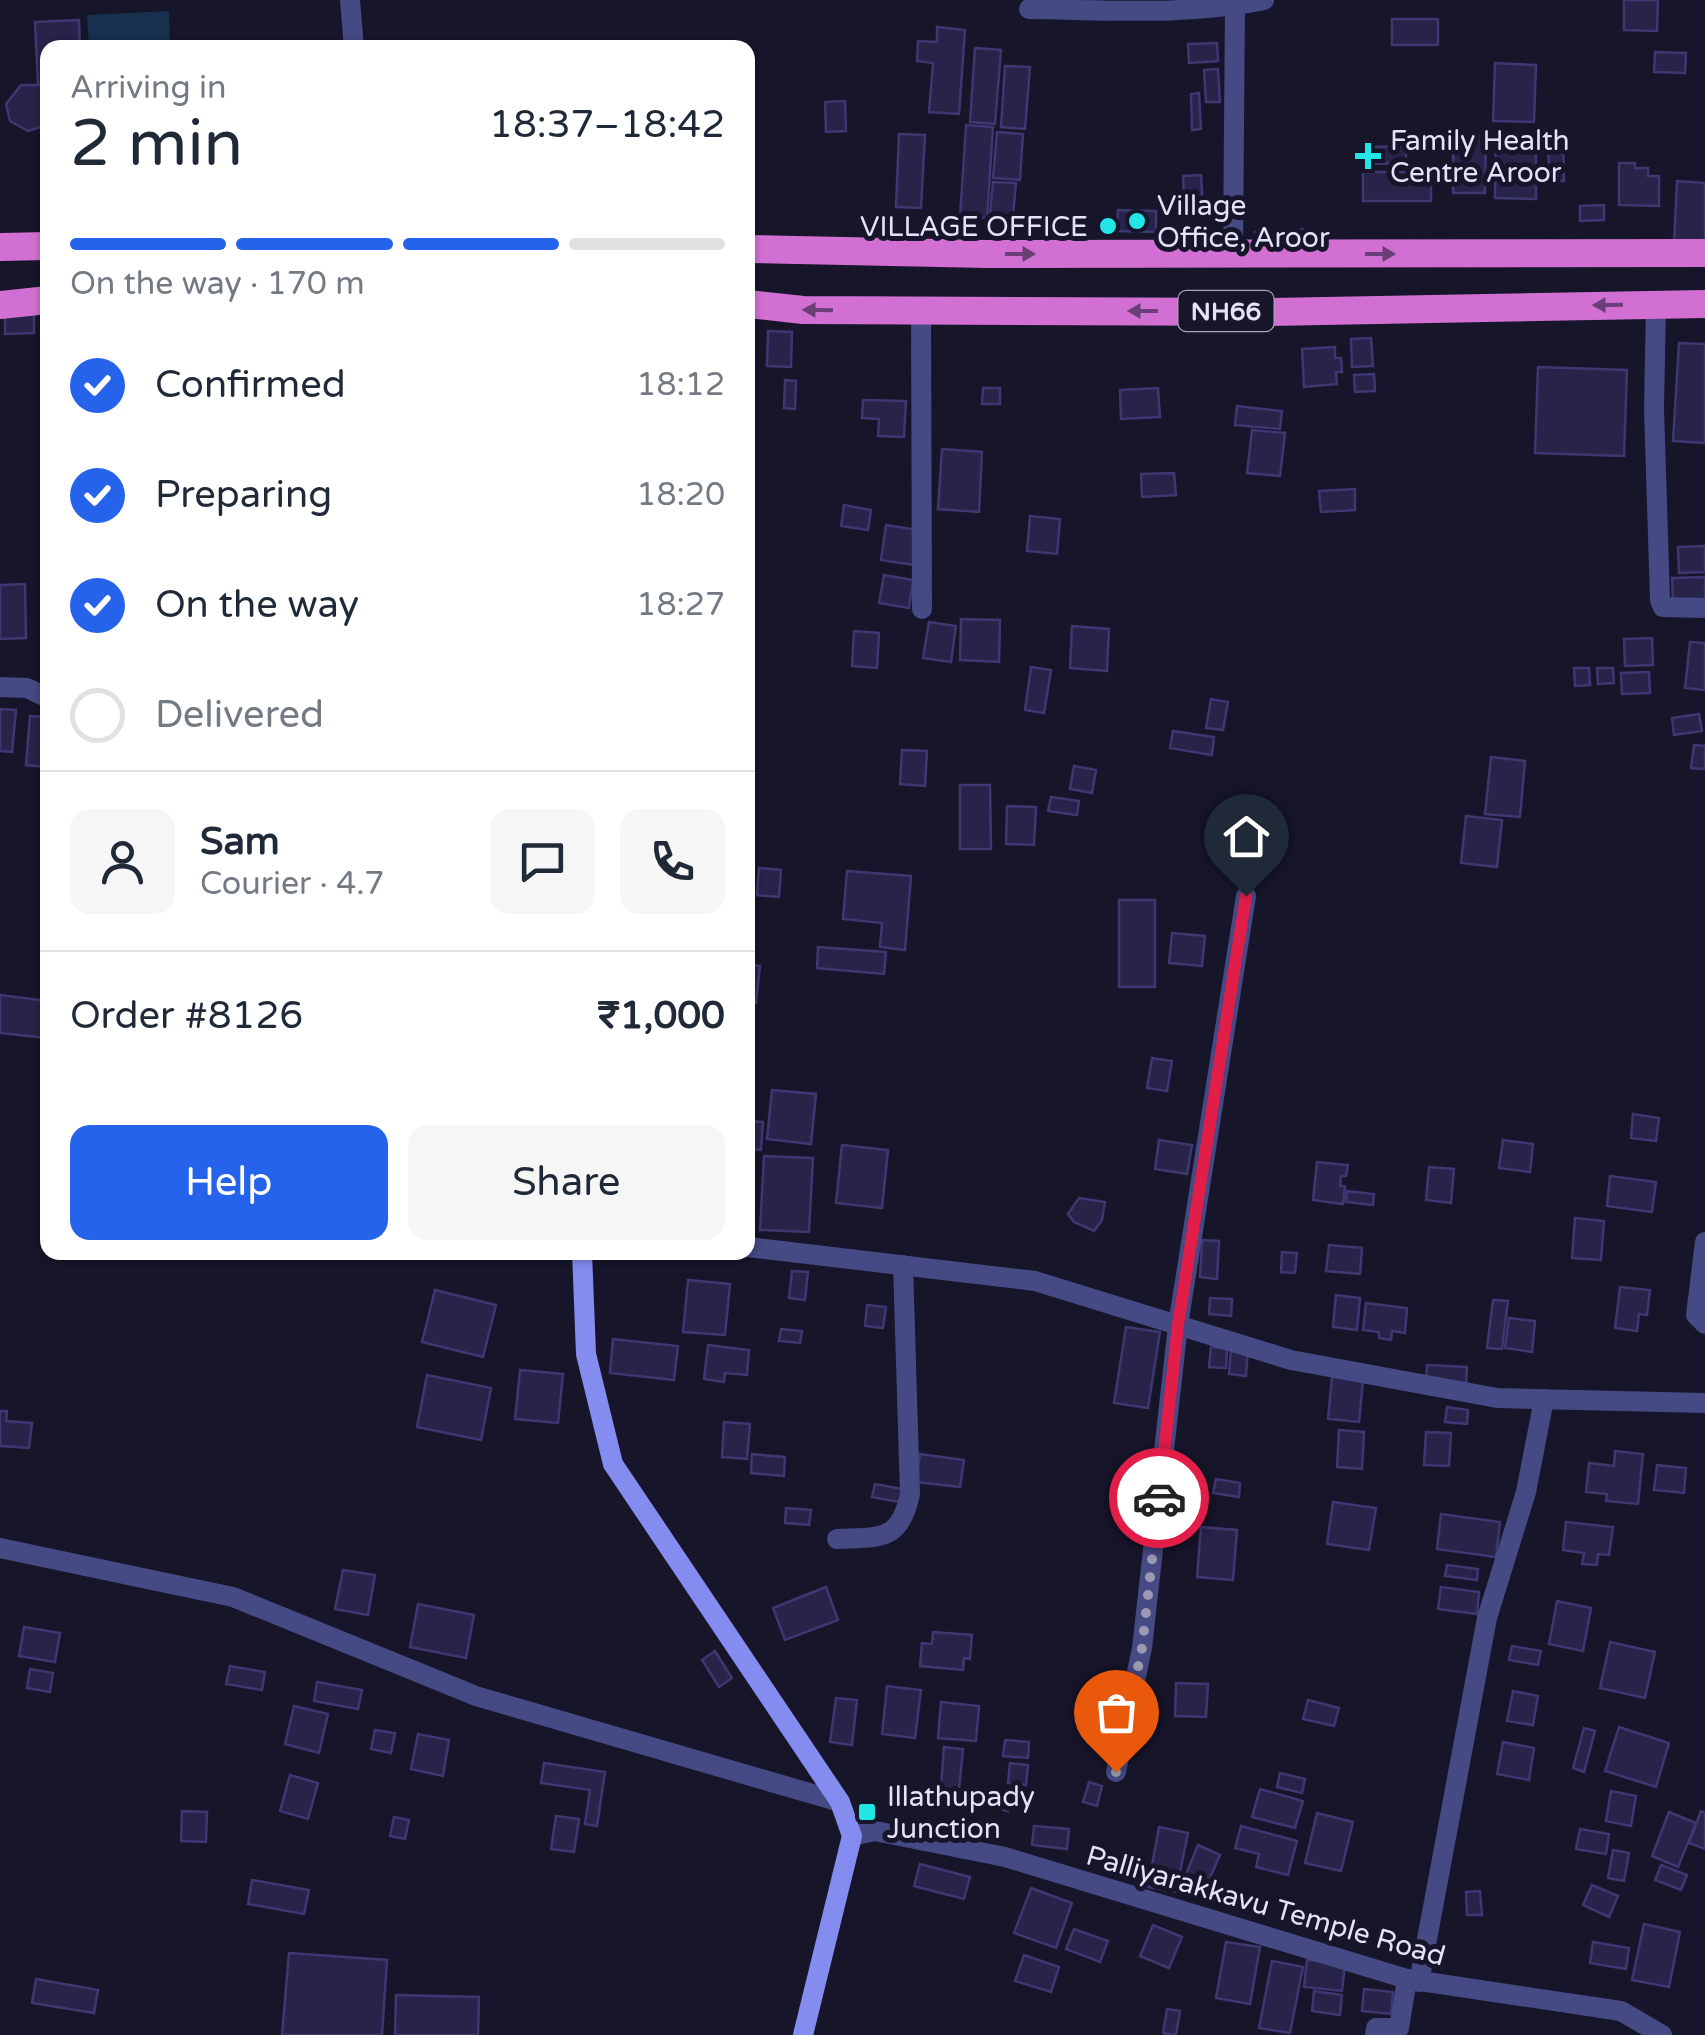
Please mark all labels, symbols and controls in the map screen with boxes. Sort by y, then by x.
text: Arriving in [70,69,227,107]
text: 18:37–18:42 [489,102,725,148]
text: 2 min [70,105,243,184]
place label: Family Health Centre Aroor [1390,124,1570,190]
marker: Family Health Centre Aroor [1355,143,1381,169]
place label: Village Office, Aroor [1157,189,1330,255]
place label: VILLAGE OFFICE [860,210,1088,244]
marker: Village Office, Aroor [1126,210,1148,232]
marker: VILLAGE OFFICE [1097,215,1119,237]
one-way arrow [1004,246,1036,262]
one-way arrow [1364,246,1396,262]
text: On the way · 170 m [70,265,365,303]
road number: NH66 [1178,291,1274,331]
one-way arrow [1591,297,1623,313]
one-way arrow [801,301,833,317]
one-way arrow [1126,303,1158,319]
icon: check [70,358,125,413]
text: Confirmed [155,362,346,408]
text: 18:12 [636,366,725,404]
icon: check [70,468,125,523]
text: Preparing [155,472,332,518]
text: 18:20 [636,476,725,514]
icon: check [70,578,125,633]
text: On the way [155,582,359,628]
text: 18:27 [636,586,725,624]
text: Delivered [155,692,324,738]
pin [1204,794,1289,897]
button: person [70,809,175,914]
button: chat [490,809,595,914]
button: phone [620,809,725,914]
icon: home [1219,809,1274,864]
text: Sam [200,819,280,865]
text: Courier · 4.7 [200,865,384,903]
text: Order #8126 [70,993,303,1039]
text: ₹1,000 [597,993,725,1039]
button: Help [70,1125,388,1240]
button: Share [408,1125,725,1240]
courier [1109,1448,1209,1548]
icon: car [1132,1471,1187,1526]
pin [1074,1670,1159,1773]
icon: bag [1089,1685,1144,1740]
place label: Illathupady Junction [887,1780,1035,1846]
marker: Illathupady Junction [856,1801,878,1823]
street label: Palliyarakkavu Temple Road [1082,1838,1449,1974]

